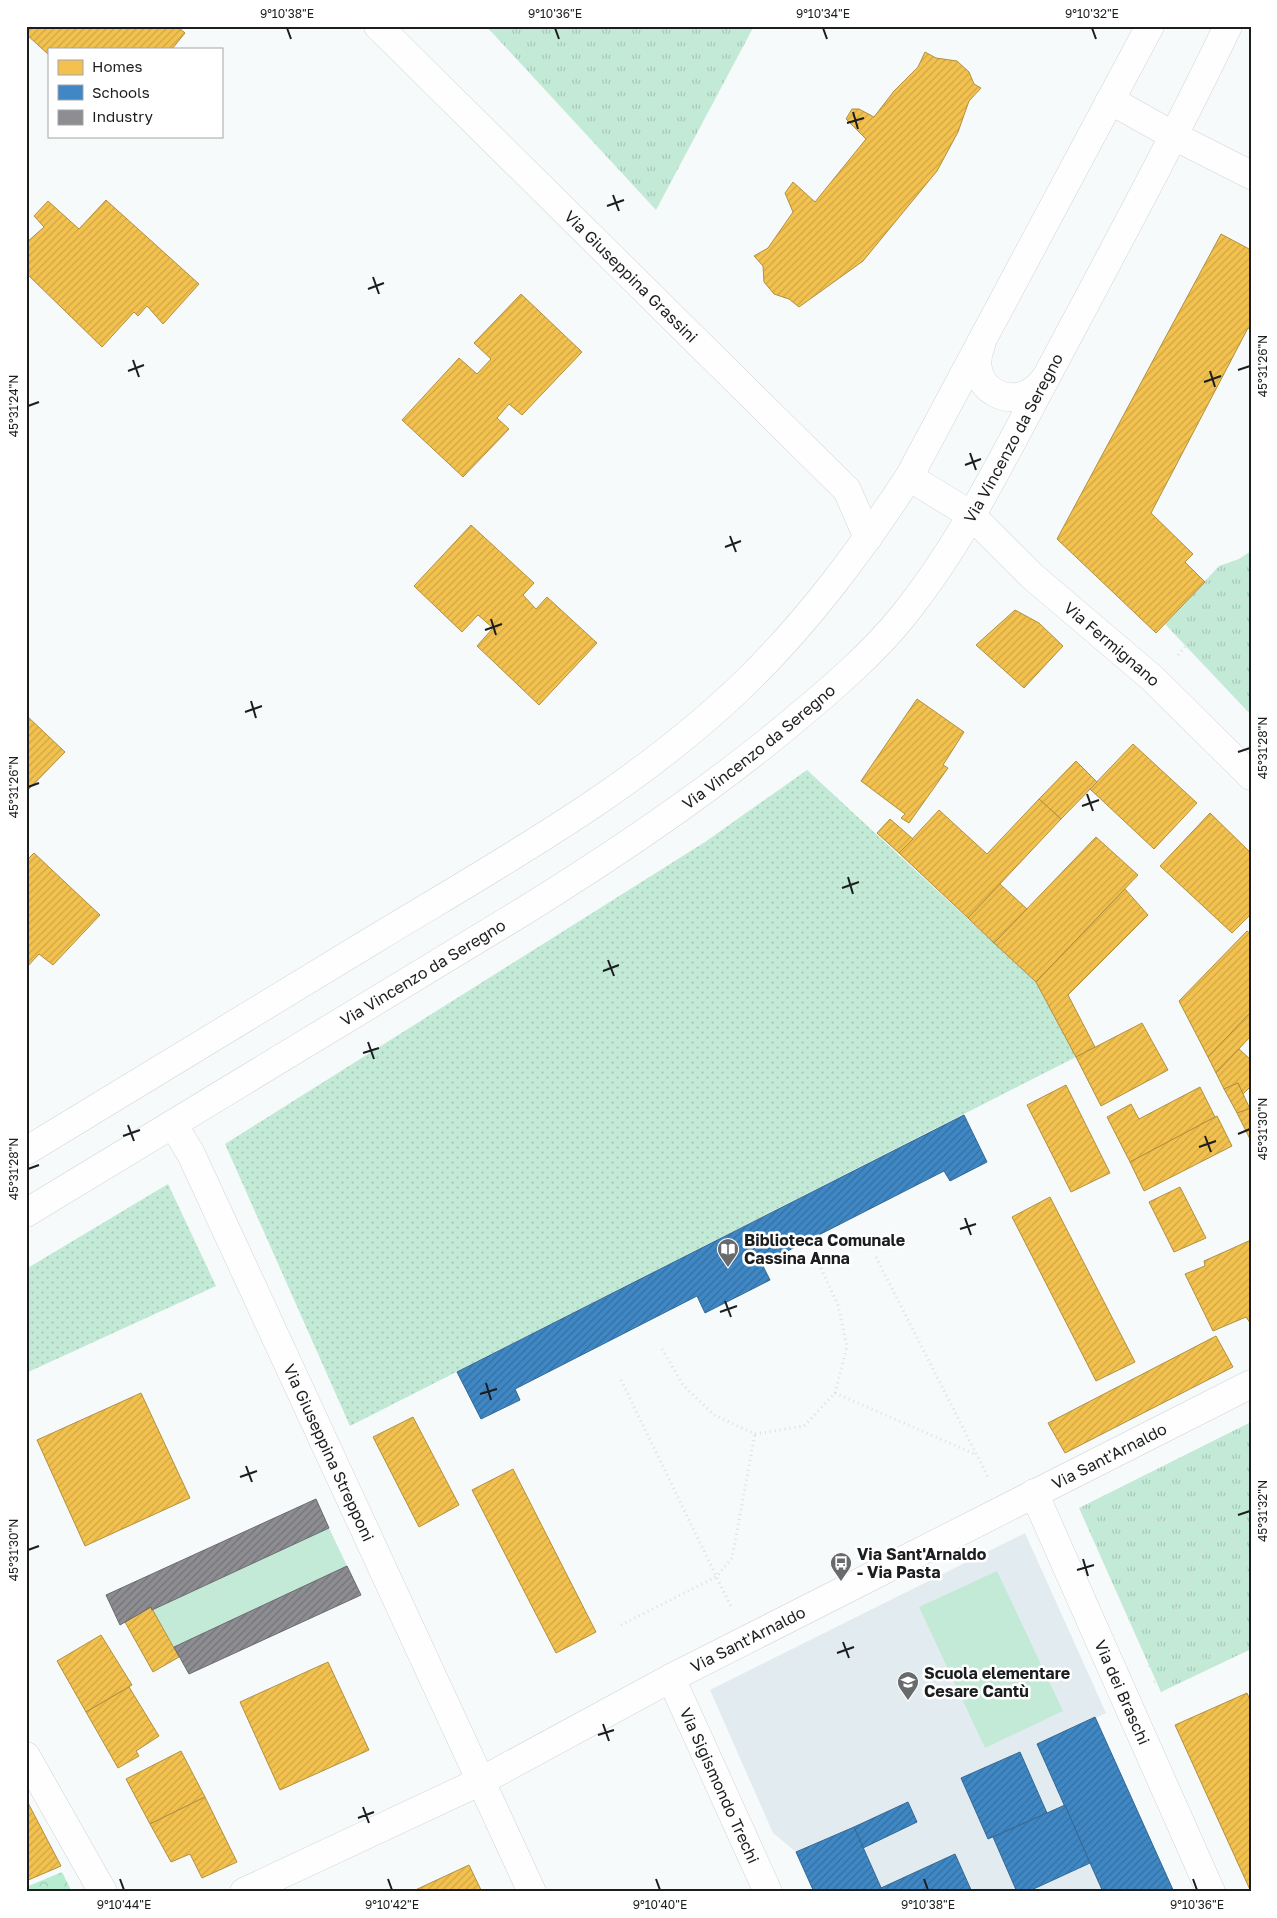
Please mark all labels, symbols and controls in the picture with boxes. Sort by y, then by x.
text: 9°10'38"E [260,6,314,21]
text: 9°10'36"E [528,6,582,21]
text: 9°10'34"E [796,6,850,21]
text: 9°10'32"E [1065,6,1119,21]
legend [48,48,222,138]
text: Homes [92,57,142,75]
text: Schools [92,83,150,101]
text: Industry [92,107,153,125]
street label: Via Giuseppina Grassini [560,206,702,347]
text: 45°31'26"N [1255,335,1270,397]
street label: Via Vincenzo da Seregno [959,350,1067,526]
text: 45°31'24"N [6,375,21,437]
street label: Via Fermignano [1060,598,1164,690]
street label: Via Vincenzo da Seregno [678,680,839,813]
text: 45°31'28"N [1255,717,1270,779]
text: 45°31'26"N [6,756,21,818]
street label: Via Vincenzo da Seregno [336,915,509,1030]
text: 45°31'30"N [1255,1098,1270,1160]
text: 45°31'28"N [6,1138,21,1200]
place label: Biblioteca Comunale Cassina Anna [744,1230,905,1268]
library icon: Biblioteca Comunale Cassina Anna [716,1237,740,1268]
street label: Via Giuseppina Strepponi [279,1361,379,1545]
street label: Via Sant'Arnaldo [1048,1418,1170,1493]
text: 45°31'32"N [1255,1480,1270,1542]
text: 45°31'30"N [6,1519,21,1581]
place label: Via Sant'Arnaldo - Via Pasta [857,1544,987,1582]
bus stop icon: Via Sant'Arnaldo - Via Pasta [829,1551,853,1582]
street label: Via Sant'Arnaldo [687,1602,809,1676]
street label: Via dei Braschi [1090,1637,1154,1748]
place label: Scuola elementare Cesare Cantù [924,1663,1070,1701]
school or university icon: Scuola elementare Cesare Cantù [896,1670,920,1701]
street label: Via Sigismondo Trechi [676,1704,764,1867]
text: 9°10'44"E [97,1897,151,1912]
text: 9°10'42"E [365,1897,419,1912]
text: 9°10'40"E [633,1897,687,1912]
text: 9°10'38"E [901,1897,955,1912]
text: 9°10'36"E [1170,1897,1224,1912]

